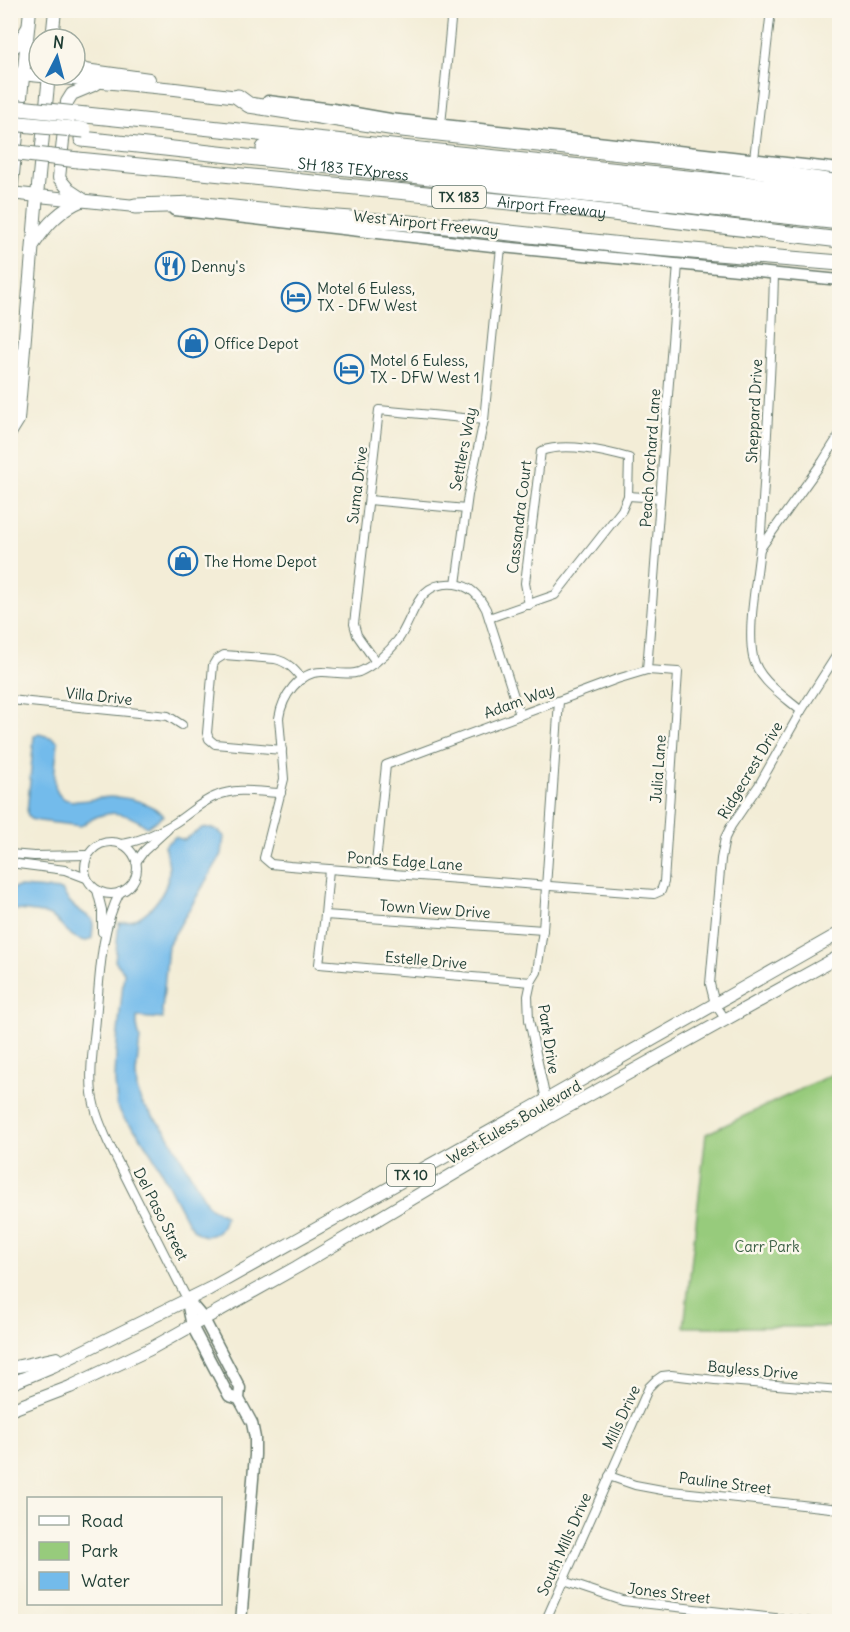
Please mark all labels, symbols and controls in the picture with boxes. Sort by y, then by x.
north arrow [27,27,87,87]
text: N [52,32,65,53]
street label: SH 183 TEXpress [297,153,410,184]
road number: TX 183 [432,186,486,208]
street label: Airport Freeway [496,191,607,222]
street label: West Airport Freeway [352,206,500,240]
restaurant icon: Denny's [154,250,186,282]
place label: Denny's [191,257,245,276]
place label: Motel 6 Euless, TX - DFW West [317,279,417,315]
hotel icon: Motel 6 Euless, TX - DFW West [280,281,312,313]
shop icon: Office Depot [177,327,209,359]
place label: Office Depot [214,334,298,353]
place label: Motel 6 Euless, TX - DFW West 1 [370,351,480,387]
hotel icon: Motel 6 Euless, TX - DFW West 1 [333,353,365,385]
street label: Sheppard Drive [742,358,766,464]
street label: Peach Orchard Lane [636,388,664,528]
street label: Settlers Way [446,406,480,492]
street label: Suma Drive [343,445,371,525]
street label: Cassandra Court [503,459,535,575]
shop icon: The Home Depot [167,545,199,577]
place label: The Home Depot [204,552,317,571]
street label: Adam Way [481,679,557,723]
street label: Villa Drive [65,683,133,709]
street label: Ridgecrest Drive [713,718,787,822]
street label: Julia Lane [646,734,670,804]
street label: Ponds Edge Lane [347,847,463,875]
street label: Town View Drive [379,896,491,922]
street label: Estelle Drive [384,947,468,973]
street label: Park Drive [534,1003,564,1075]
street label: West Euless Boulevard [444,1076,585,1168]
street label: Del Paso Street [129,1164,193,1264]
road number: TX 10 [387,1164,435,1186]
park label: Carr Park [734,1237,800,1256]
street label: Bayless Drive [707,1357,799,1383]
street label: Mills Drive [598,1382,644,1452]
street label: Pauline Street [678,1468,772,1498]
street label: South Mills Drive [533,1489,595,1599]
legend [27,1497,222,1605]
text: Road [81,1509,124,1532]
text: Park [81,1539,118,1562]
text: Water [81,1569,131,1592]
street label: Jones Street [627,1578,711,1608]

